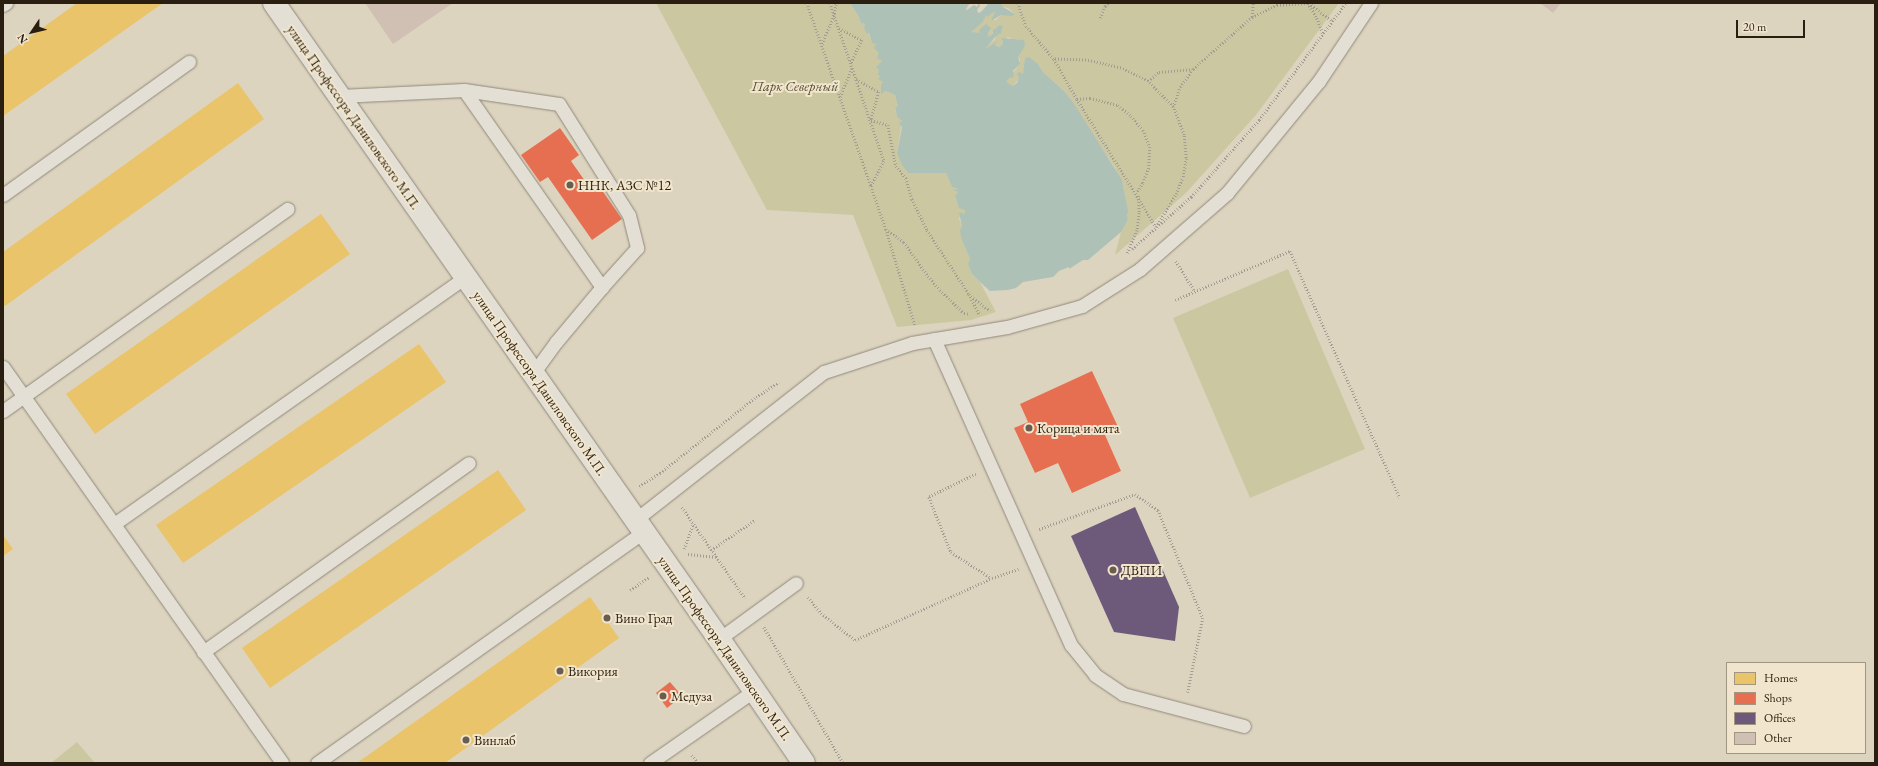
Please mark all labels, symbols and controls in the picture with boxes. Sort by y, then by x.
north arrow [12,12,52,52]
scale bar [1738,12,1807,38]
text: 20 m [1743,19,1766,35]
street label: улица Профессора Даниловского М.П. [284,21,424,213]
text: N [14,31,30,47]
park label: Парк Северный [752,78,838,94]
place label: ННК, АЗС №12 [578,177,671,193]
marker: ННК, АЗС №12 [565,180,575,190]
street label: улица Профессора Даниловского М.П. [470,287,610,479]
place label: Корица и мята [1037,420,1120,436]
marker: Корица и мята [1024,423,1034,433]
street label: улица Профессора Даниловского М.П. [655,552,795,744]
place label: ДВПИ [1121,562,1162,578]
marker: ДВПИ [1108,565,1118,575]
place label: Вино Град [615,610,672,626]
marker: Вино Град [602,613,612,623]
legend [1726,662,1866,754]
place label: Викория [568,663,618,679]
marker: Викория [555,666,565,676]
text: Homes [1764,670,1798,686]
place label: Медуза [671,688,712,704]
text: Shops [1764,690,1792,706]
marker: Медуза [658,691,668,701]
text: Offices [1764,710,1796,726]
text: Other [1764,730,1792,746]
place label: Винлаб [474,732,516,748]
marker: Винлаб [461,735,471,745]

